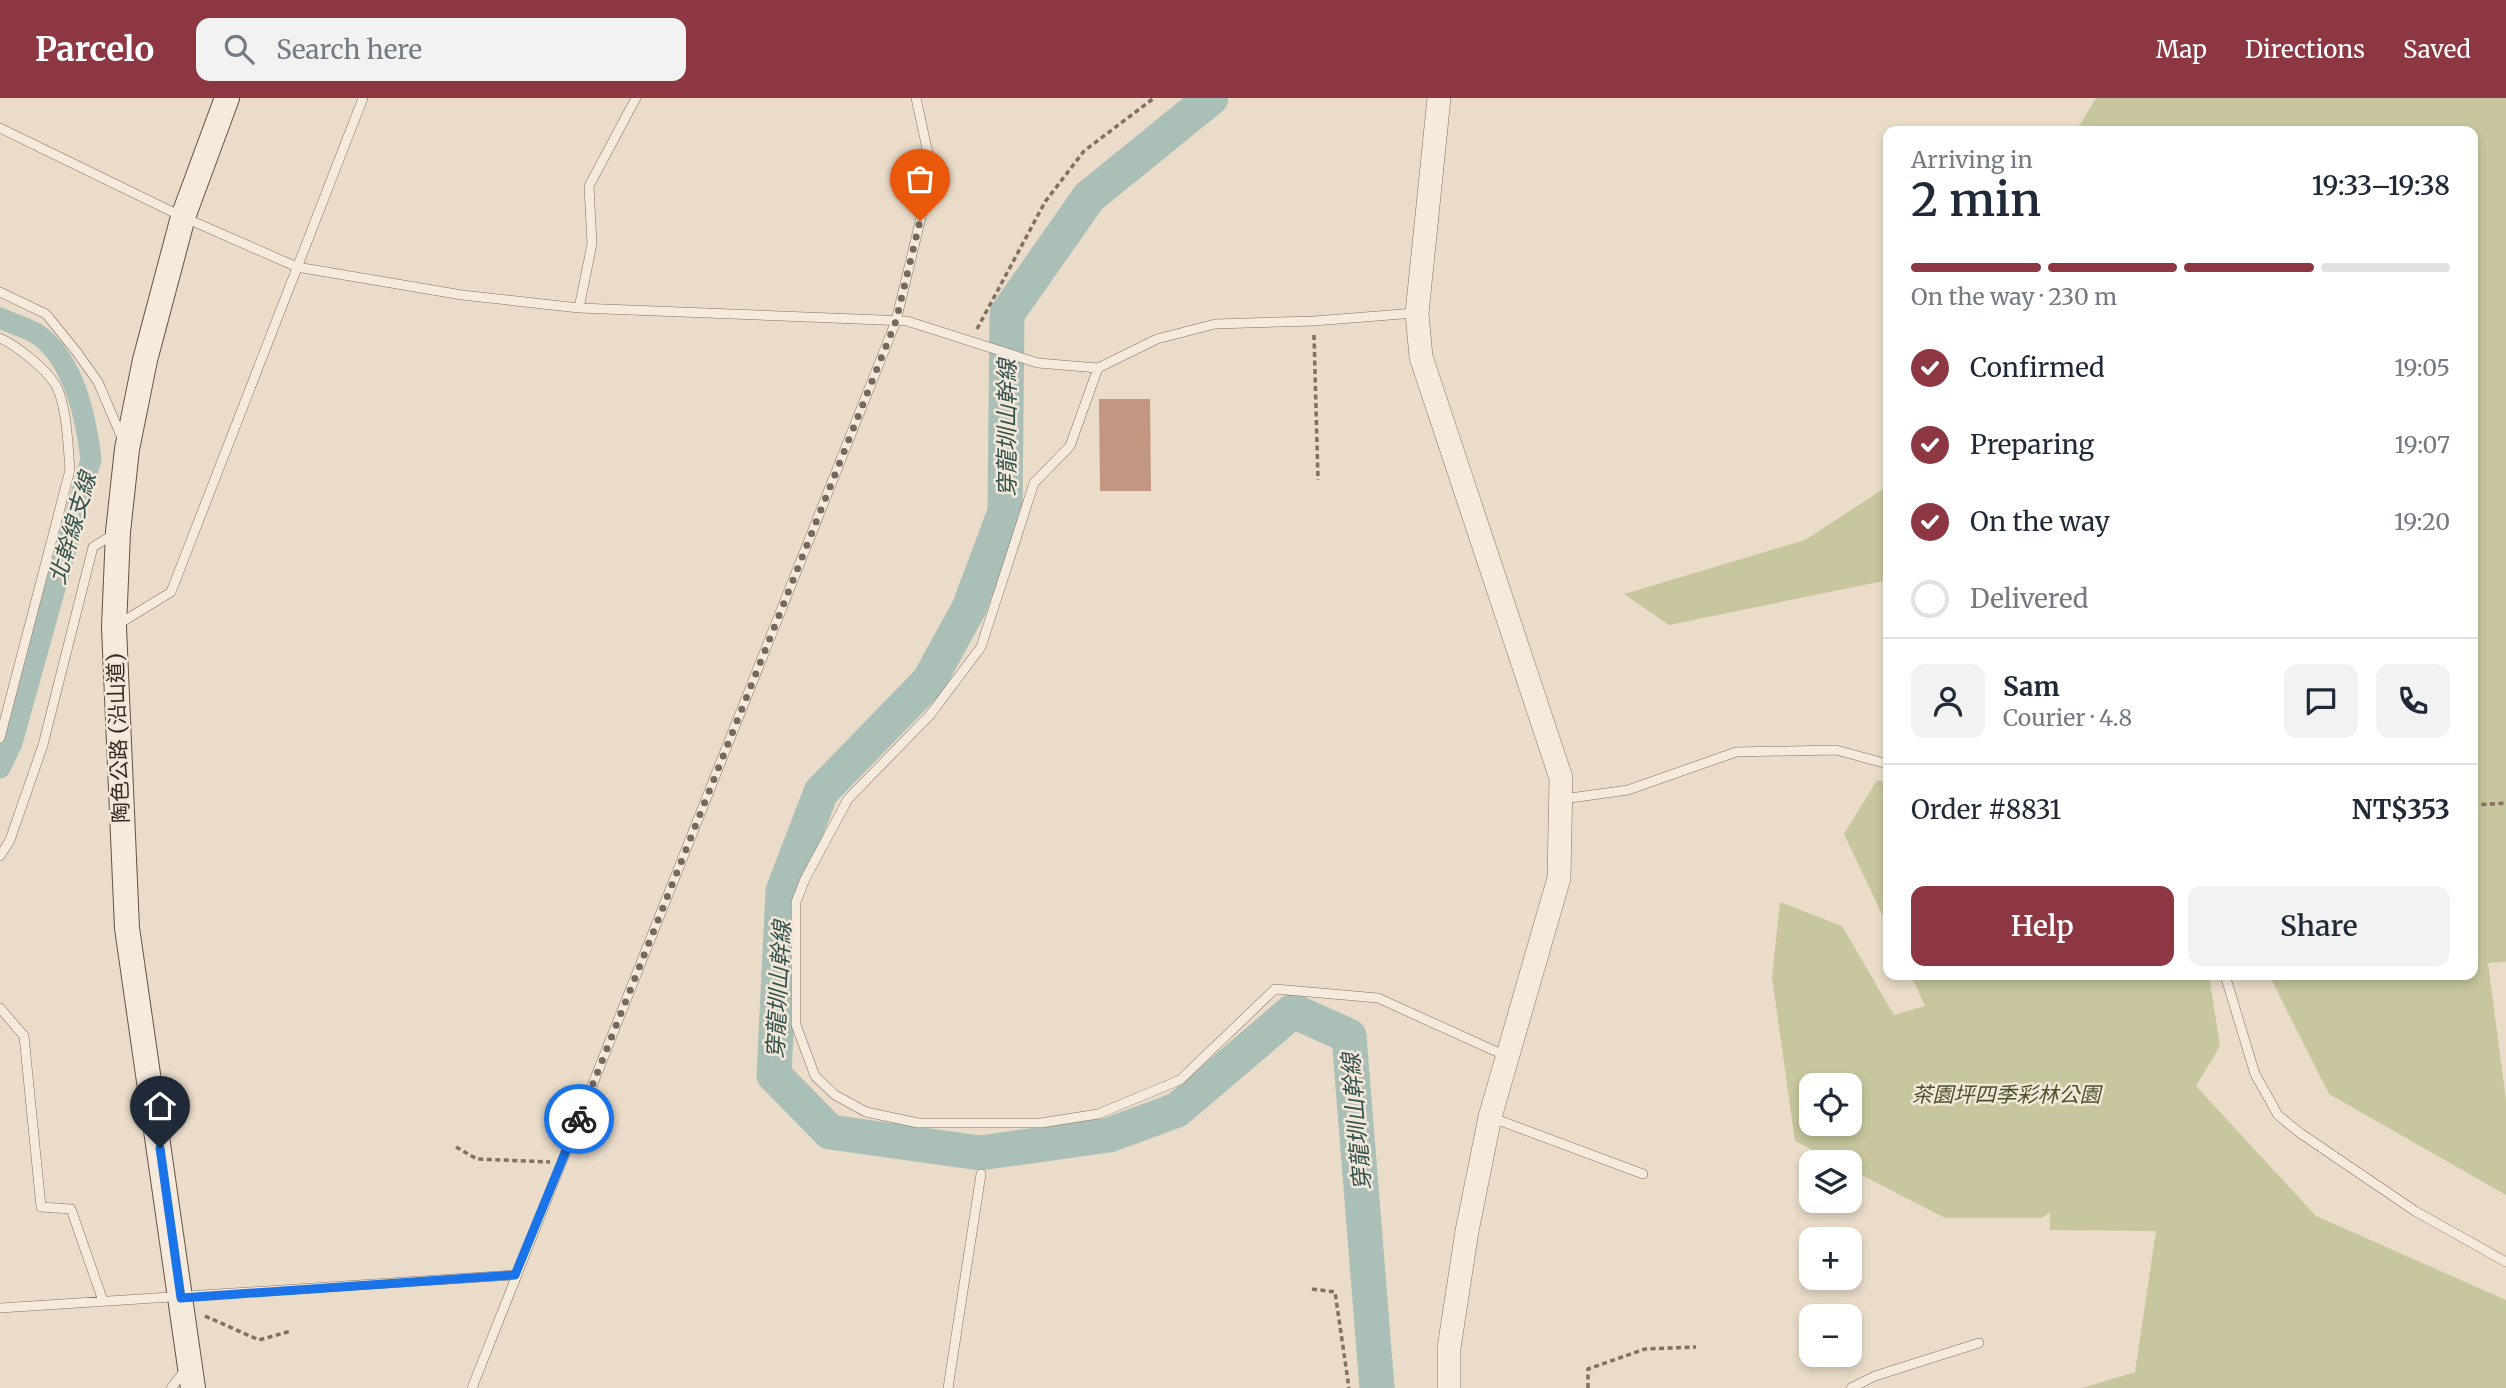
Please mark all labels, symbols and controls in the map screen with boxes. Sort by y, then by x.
search box [196,18,686,81]
text: Parcelo [35,29,154,70]
icon: search [220,30,258,68]
text: Search here [276,33,422,66]
text: Map [2156,34,2207,65]
text: Directions [2245,34,2365,65]
text: Saved [2403,34,2471,65]
text: Arriving in [1911,145,2033,174]
pin [890,149,950,221]
icon: bag [901,160,939,198]
text: 19:33–19:38 [2312,169,2450,202]
text: 2 min [1911,171,2041,229]
text: On the way · 230 m [1911,282,2117,311]
icon: check [1911,349,1949,387]
text: Confirmed [1970,351,2105,384]
text: 19:05 [2394,353,2450,382]
water label: 穿龍圳山幹線 [992,356,1021,497]
icon: check [1911,426,1949,464]
text: Preparing [1970,428,2094,461]
text: 19:07 [2395,430,2450,459]
water label: 北幹線支線 [42,466,103,587]
icon: check [1911,503,1949,541]
text: On the way [1970,505,2110,538]
text: 19:20 [2394,507,2450,536]
text: Delivered [1970,582,2089,615]
street label: 陶色公路 (沿山道) [102,653,134,823]
button: person [1911,664,1985,738]
button: chat [2284,664,2358,738]
button: phone [2376,664,2450,738]
text: Sam [2003,670,2060,703]
text: Courier · 4.8 [2003,703,2132,732]
text: Order #8831 [1911,793,2061,826]
text: NT$353 [2352,793,2450,826]
button: Help [1911,886,2174,966]
button: Share [2188,886,2450,966]
water label: 穿龍圳山幹線 [760,917,796,1060]
water label: 穿龍圳山幹線 [1335,1049,1376,1192]
map controls [1799,1073,1862,1367]
button: locate [1799,1073,1862,1136]
pin [130,1076,190,1148]
park label: 茶園坪四季彩林公園 [1912,1081,2103,1108]
courier [544,1084,614,1154]
icon: home [141,1087,179,1125]
icon: bike [560,1100,598,1138]
button: layers [1799,1150,1862,1213]
button: + [1799,1227,1862,1290]
button: − [1799,1304,1862,1367]

